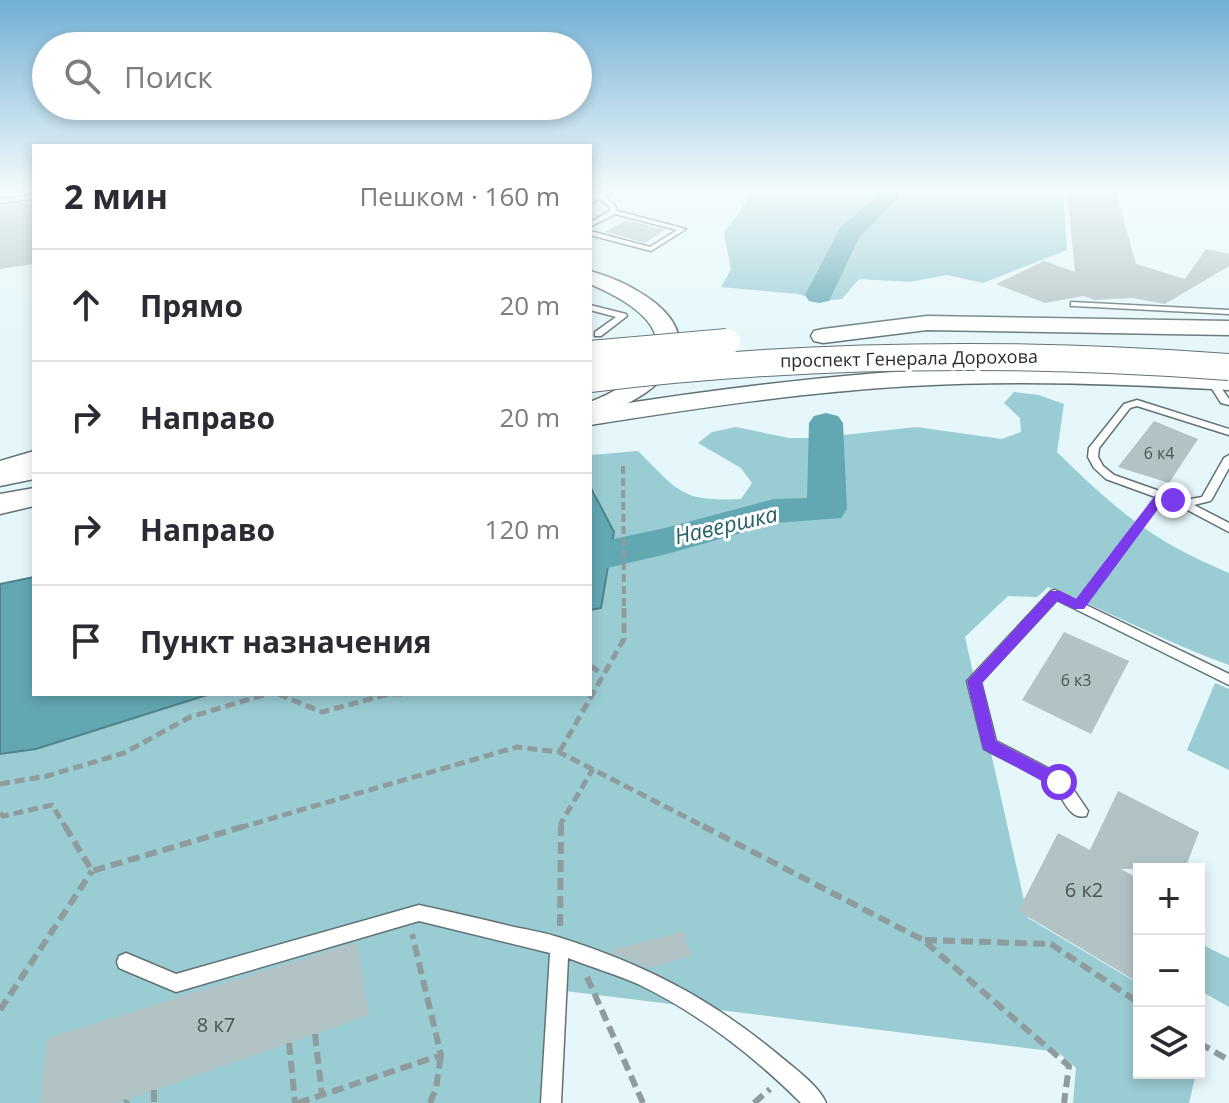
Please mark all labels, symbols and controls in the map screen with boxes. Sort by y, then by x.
search box [32,32,592,120]
icon: search [60,54,104,98]
text: Поиск [124,56,213,97]
text: 2 мин [64,173,168,219]
text: Пешком · 160 m [359,178,560,214]
icon: ahead [64,283,108,327]
text: Прямо [140,285,243,326]
text: 20 m [499,287,560,323]
street label: проспект Генерала Дорохова [780,344,1038,372]
icon: right [64,395,108,439]
text: Направо [140,397,275,438]
text: 20 m [499,399,560,435]
house number: 6 к4 [1144,442,1174,464]
route end [1155,482,1191,518]
water label: Навершка [671,498,780,550]
icon: right [64,507,108,551]
text: Направо [140,509,275,550]
text: 120 m [485,511,560,547]
icon: arrive [64,619,108,663]
text: Пункт назначения [140,621,432,662]
house number: 6 к3 [1061,669,1091,691]
route start [1041,764,1077,800]
map controls [1133,863,1205,1079]
button: + [1133,863,1205,935]
house number: 6 к2 [1065,876,1103,903]
button: − [1133,935,1205,1007]
button: layers [1133,1007,1205,1079]
house number: 8 к7 [197,1011,235,1038]

